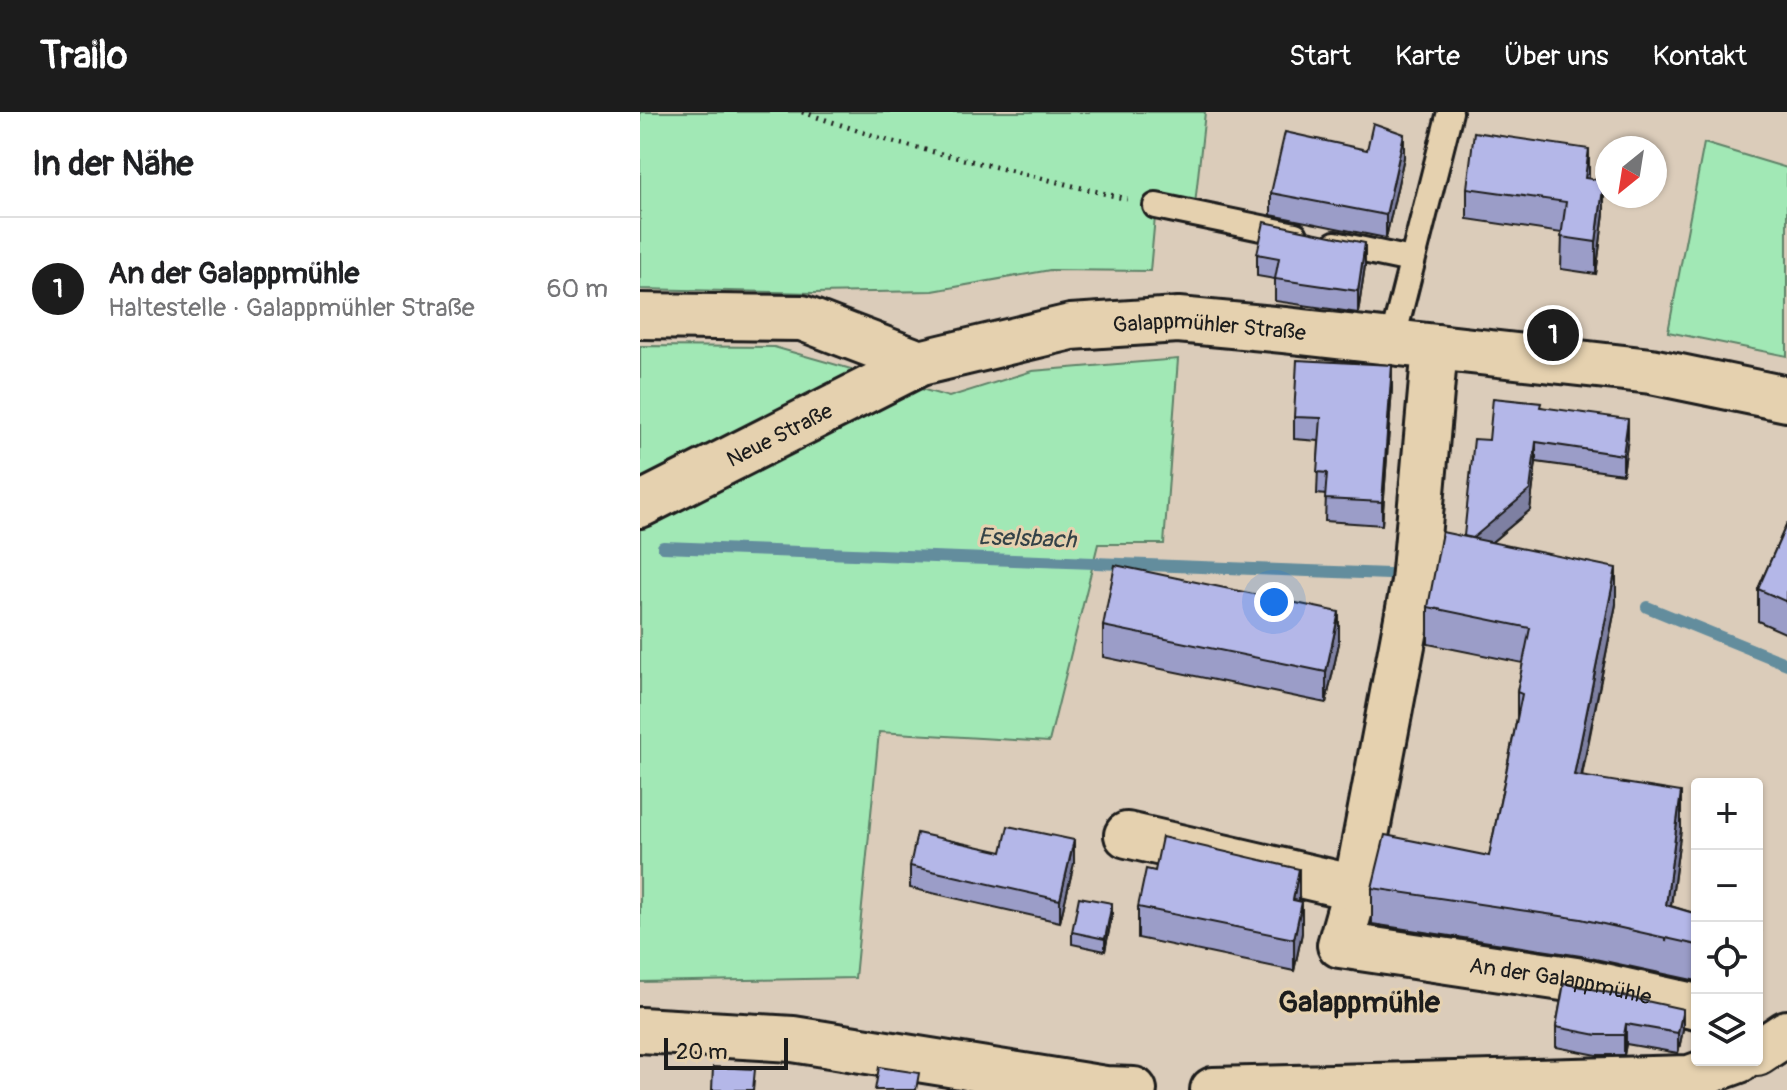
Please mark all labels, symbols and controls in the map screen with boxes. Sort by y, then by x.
text: Trailo [40,32,127,80]
text: Start [1289,39,1351,74]
text: Karte [1395,39,1460,74]
text: Über uns [1504,39,1609,74]
text: Kontakt [1653,39,1747,74]
north arrow [1595,136,1667,208]
text: In der Nähe [32,143,193,186]
text: An der Galappmühle [108,255,359,292]
text: 1 [53,273,63,305]
text: 60 m [546,273,608,305]
text: Haltestelle · Galappmühler Straße [108,292,475,324]
pin: 1 [1527,305,1579,365]
street label: Galappmühler Straße [1112,307,1307,347]
street label: Neue Straße [722,397,837,474]
water label: Eselsbach [978,522,1078,555]
your location [1254,582,1294,622]
map controls [1691,778,1763,1066]
button: + [1691,778,1763,850]
button: − [1691,850,1763,922]
button: locate [1691,922,1763,994]
street label: An der Galappmühle [1468,951,1654,1011]
district label: Galappmühle [1278,984,1441,1021]
button: layers [1691,994,1763,1066]
scale bar [664,1034,788,1070]
text: 20 m [676,1038,728,1066]

